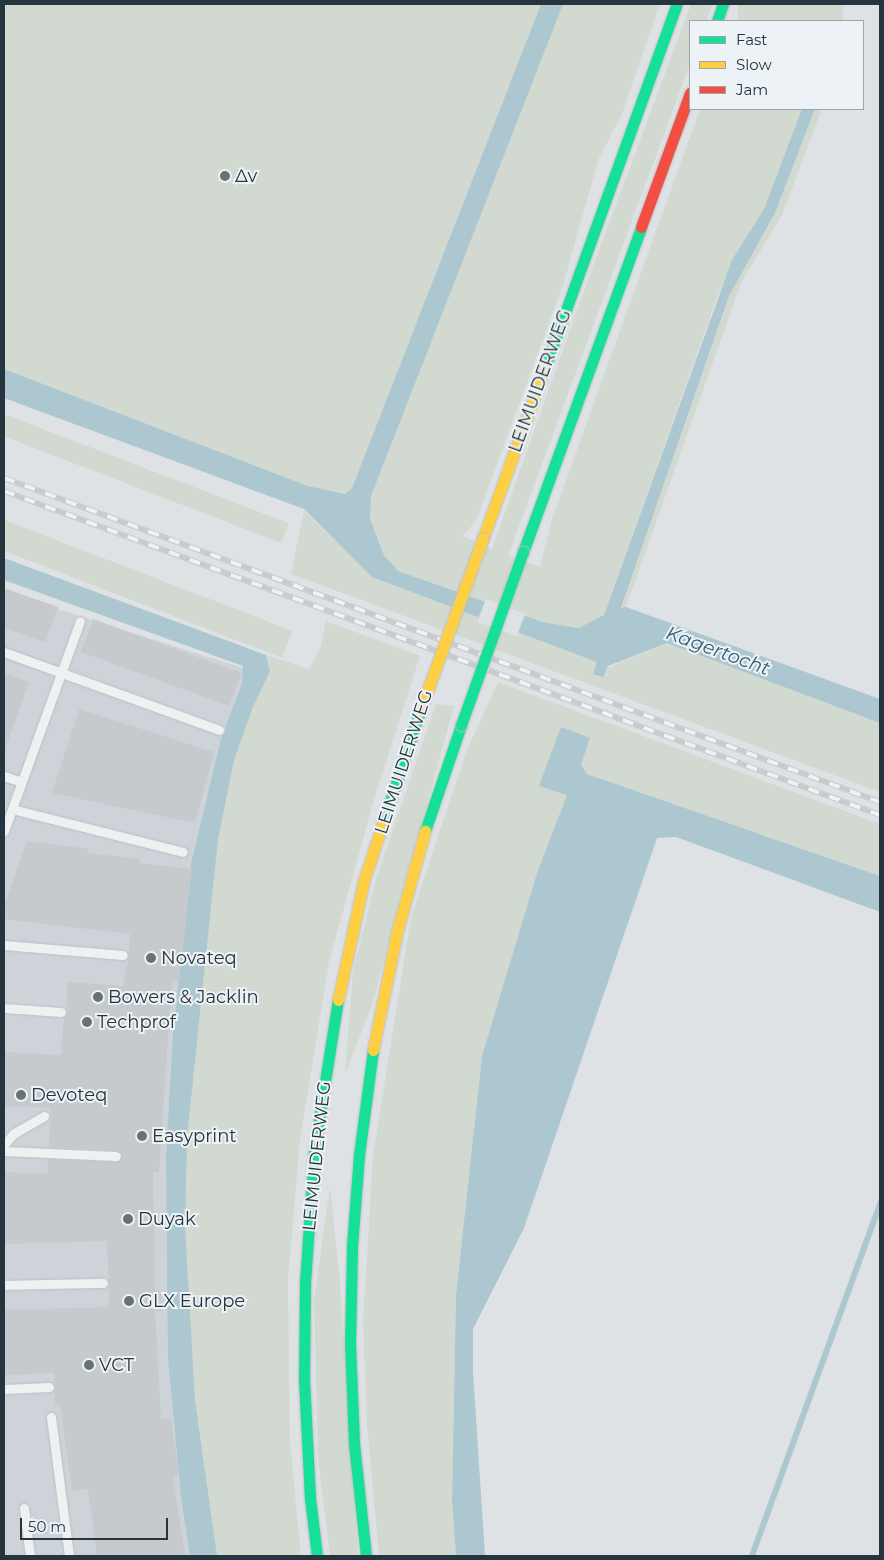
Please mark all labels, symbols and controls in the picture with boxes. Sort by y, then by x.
legend [689,20,864,110]
text: Fast [736,30,767,49]
text: Slow [736,55,772,74]
text: Jam [736,80,768,99]
place label: ∆v [235,165,257,187]
marker: ∆v [219,170,231,182]
street label: LEIMUIDERWEG [504,307,576,455]
water label: Kagertocht [663,622,773,680]
street label: LEIMUIDERWEG [370,687,438,837]
place label: Novateq [161,947,237,969]
marker: Novateq [145,952,157,964]
place label: Bowers & Jacklin [108,986,259,1008]
marker: Bowers & Jacklin [92,991,104,1003]
place label: Techprof [97,1011,176,1033]
marker: Techprof [81,1016,93,1028]
street label: LEIMUIDERWEG [298,1080,336,1232]
place label: Devoteq [31,1084,107,1106]
marker: Devoteq [15,1089,27,1101]
place label: Easyprint [152,1125,237,1147]
marker: Easyprint [136,1130,148,1142]
place label: Duyak [138,1208,196,1230]
marker: Duyak [122,1213,134,1225]
place label: GLX Europe [139,1290,245,1312]
marker: GLX Europe [123,1295,135,1307]
place label: VCT [99,1354,134,1376]
marker: VCT [83,1359,95,1371]
scale bar [22,1508,170,1540]
text: 50 m [28,1517,66,1536]

